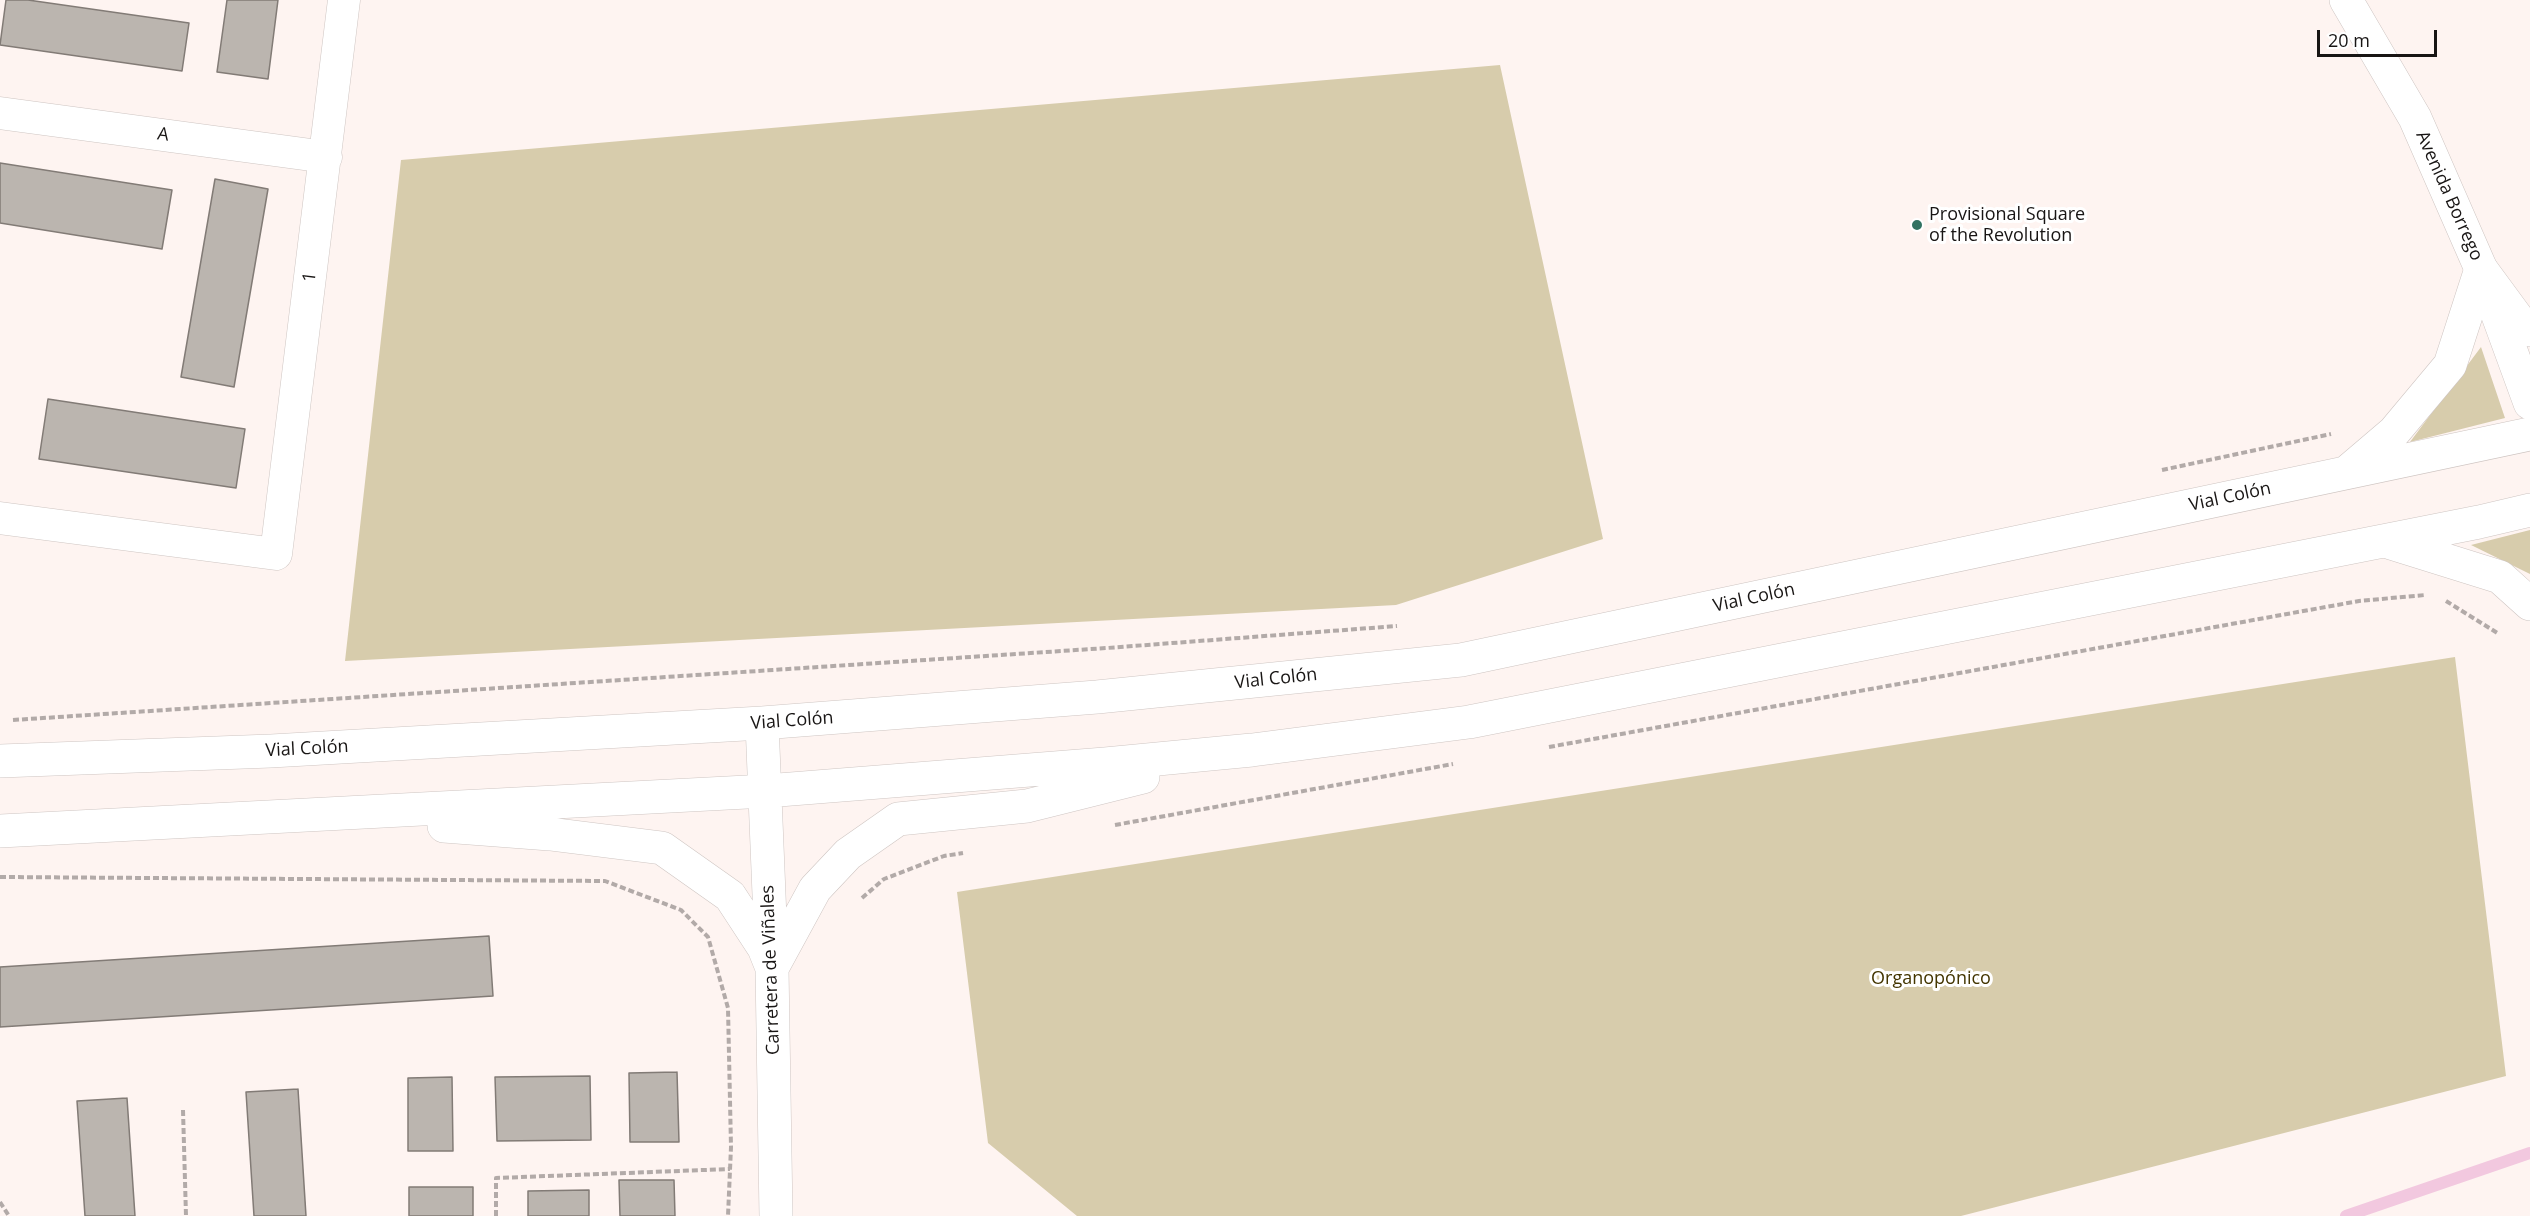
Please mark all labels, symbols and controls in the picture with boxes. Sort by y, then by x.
scale bar [2320,18,2440,56]
text: 20 m [2328,28,2370,52]
street label: A [156,124,170,146]
street label: Avenida Borrego [2411,128,2487,264]
place label: Provisional Square of the Revolution [1929,204,2085,246]
marker: Provisional Square of the Revolution [1910,218,1924,232]
street label: 1 [299,271,321,283]
street label: Vial Colón [2187,478,2273,516]
street label: Vial Colón [1711,579,1797,617]
street label: Vial Colón [1234,664,1318,694]
street label: Vial Colón [750,707,834,735]
street label: Vial Colón [265,736,349,762]
street label: Carretera de Viñales [757,885,785,1055]
park label: Organopónico [1871,968,1991,990]

